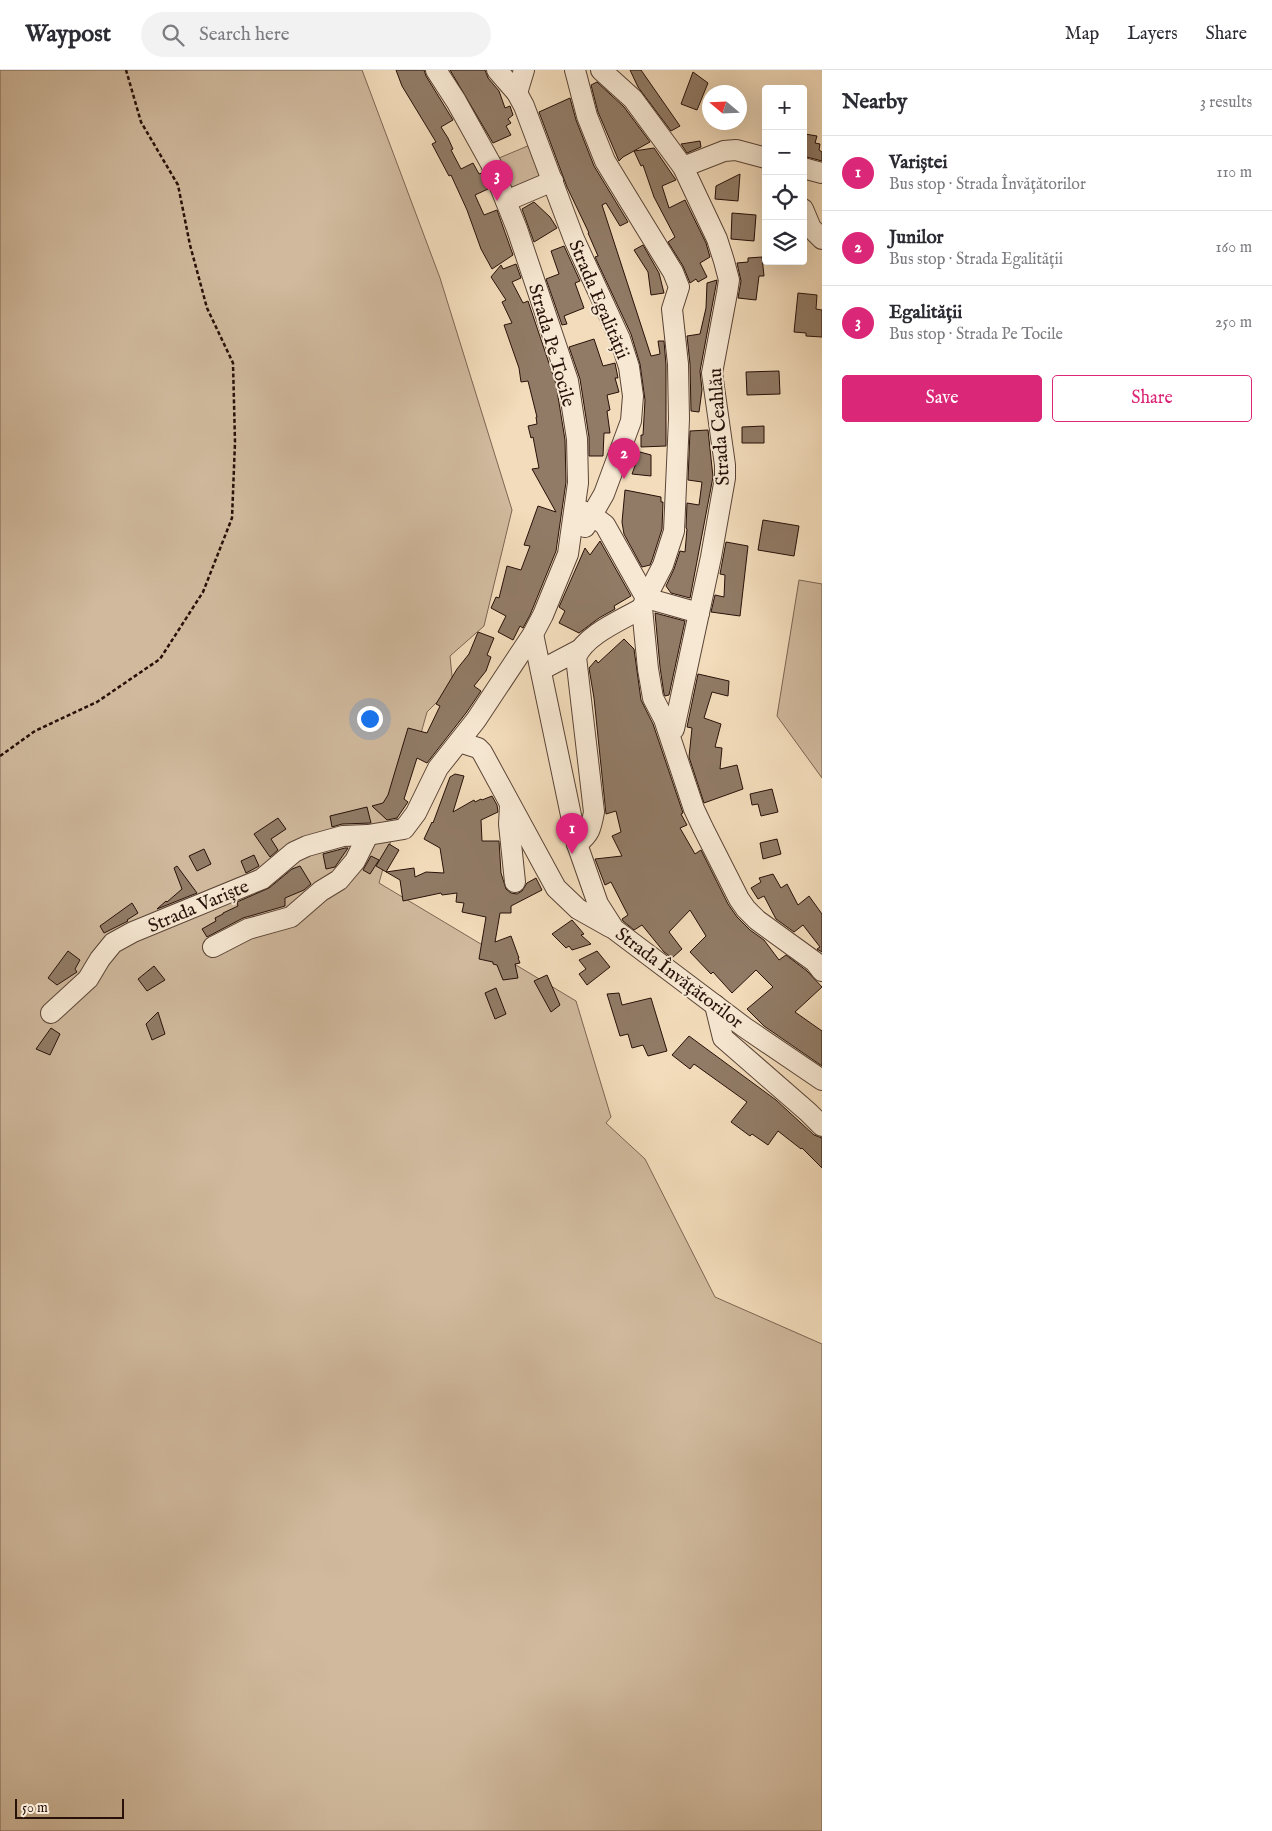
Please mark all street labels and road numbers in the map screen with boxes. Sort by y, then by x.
street label: Strada Egalității [562,237,634,363]
street label: Strada Pe Tocile [522,281,580,410]
street label: Strada Ceahlău [704,367,736,486]
street label: Strada Variște [145,875,253,939]
street label: Strada Învățătorilor [610,922,748,1035]

